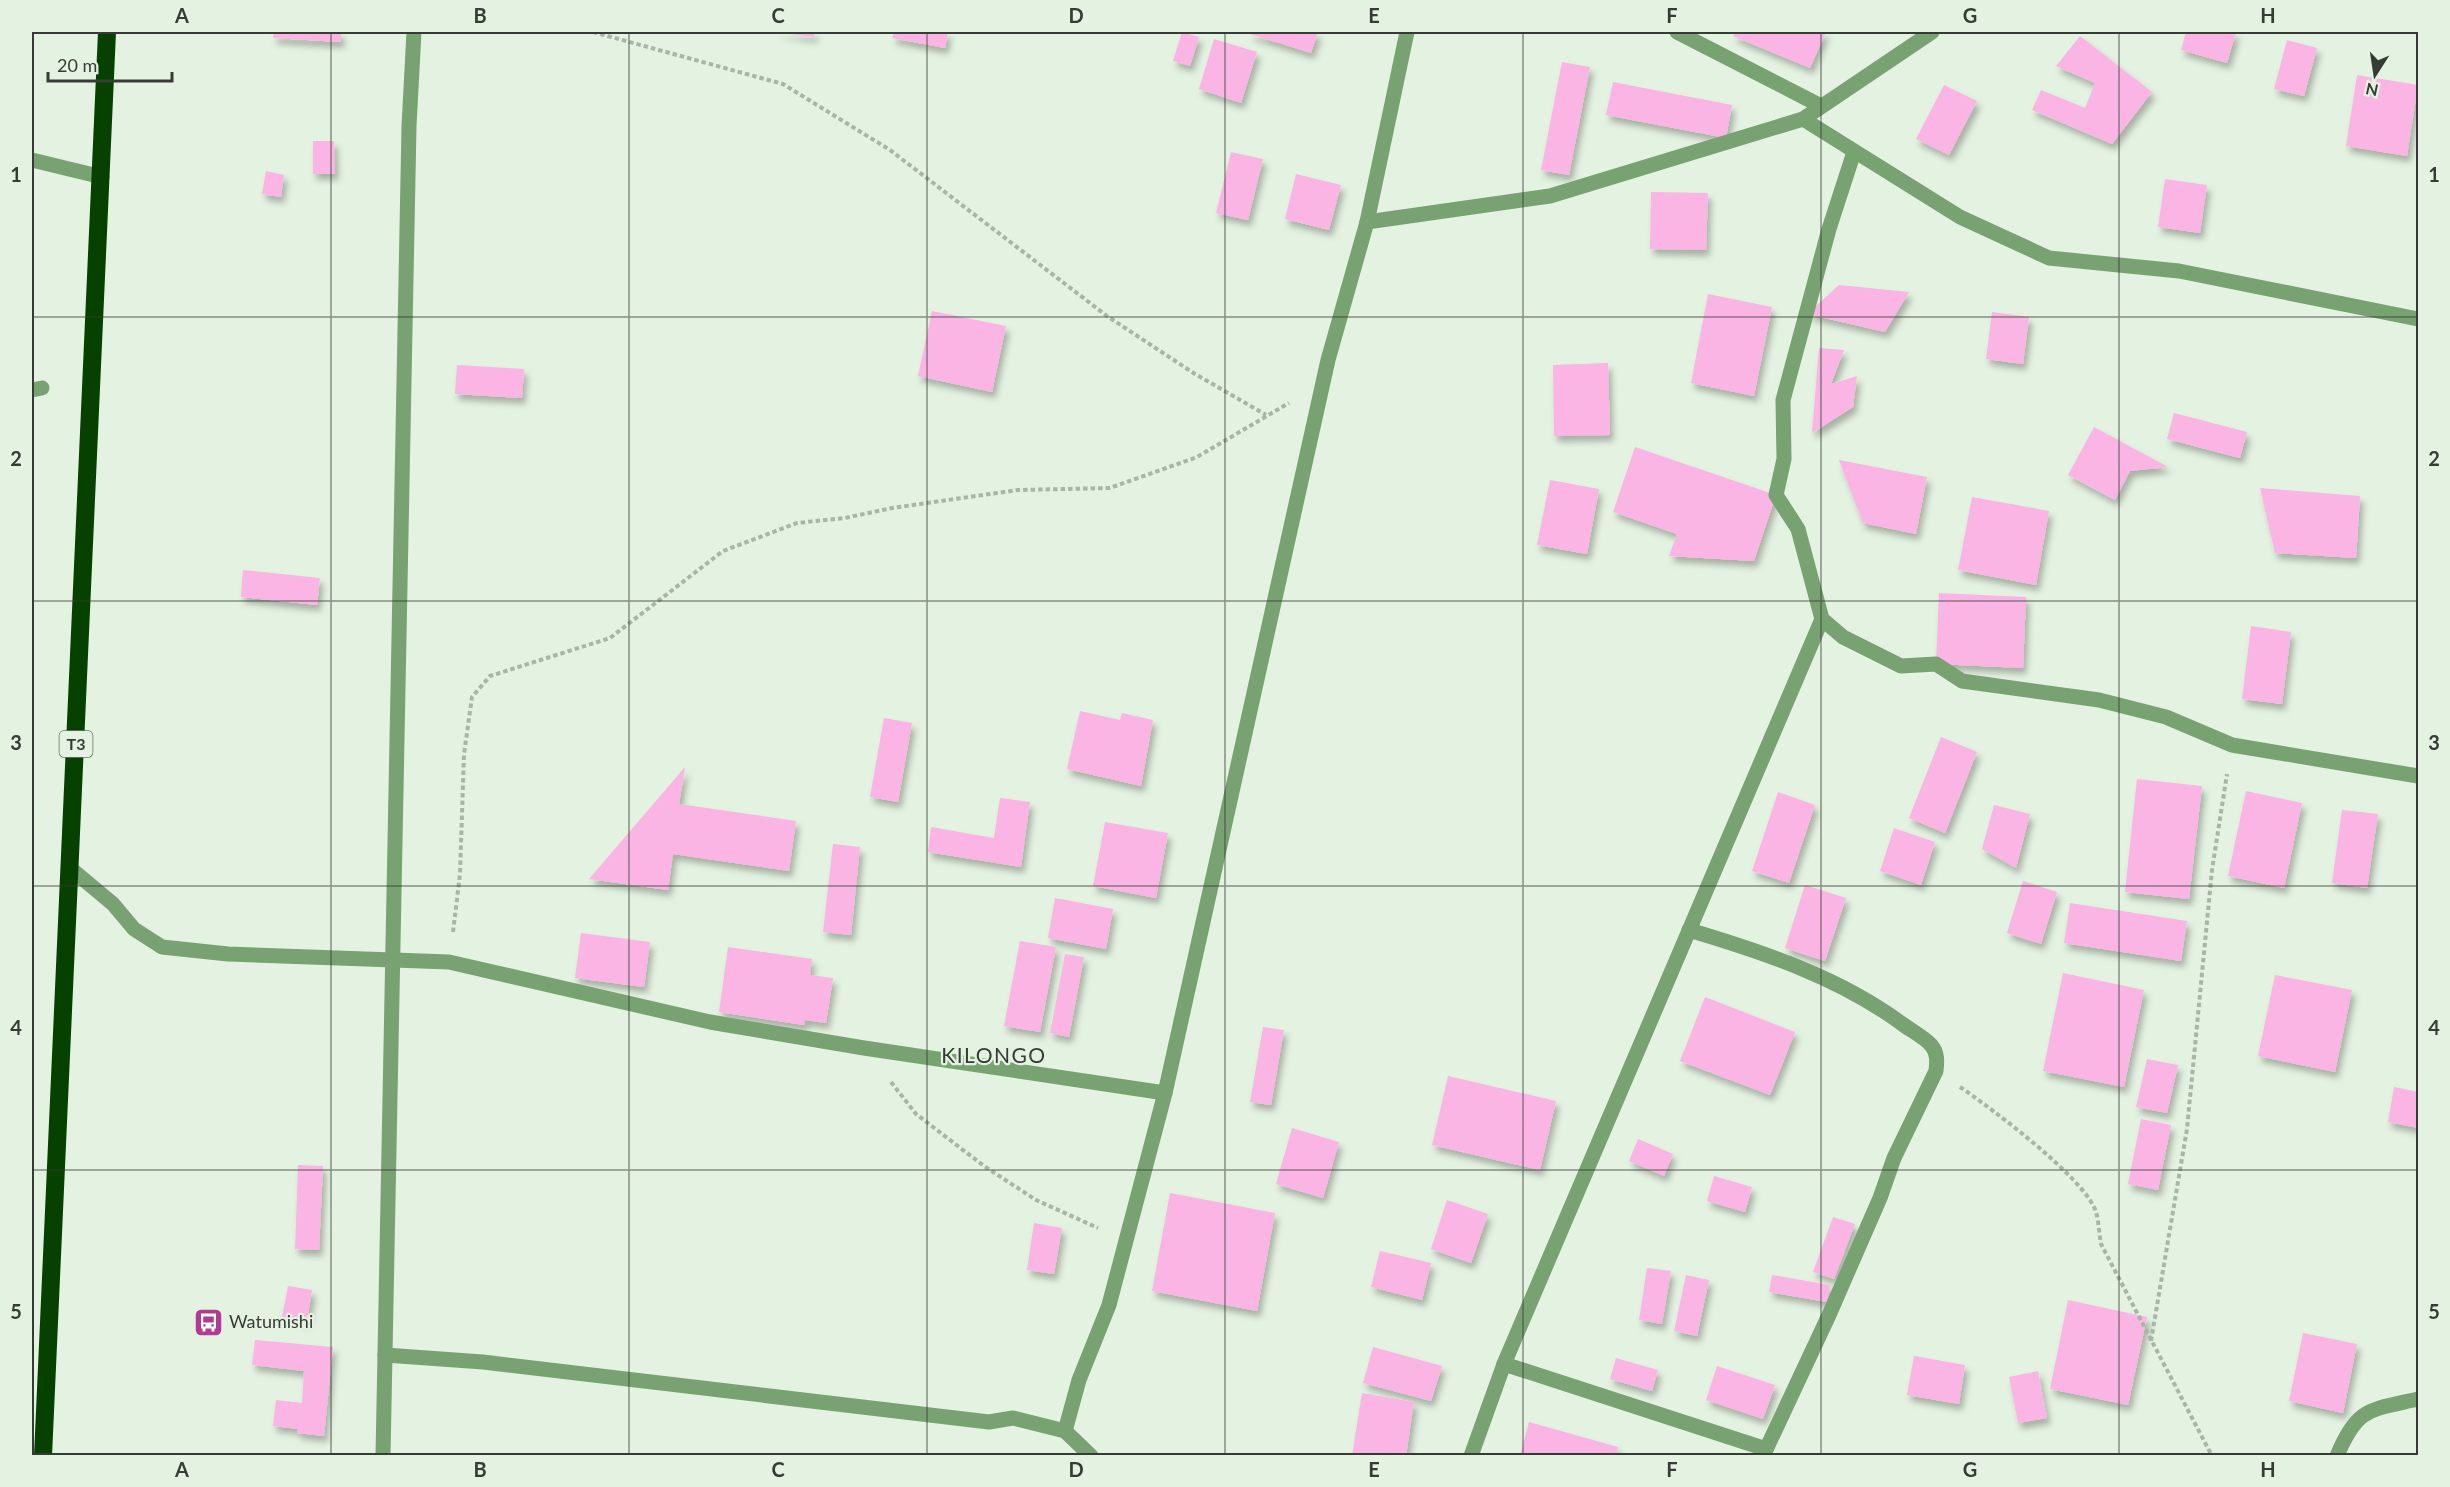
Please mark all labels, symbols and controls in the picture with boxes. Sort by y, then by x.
text: A [174,3,189,27]
text: B [473,3,487,27]
text: C [771,3,785,27]
text: D [1068,3,1084,27]
text: E [1368,3,1380,27]
text: F [1666,3,1678,27]
text: G [1963,3,1977,27]
text: H [2260,3,2276,27]
scale bar [48,45,172,83]
north arrow [2345,45,2405,105]
text: 20 m [57,54,97,76]
text: N [2364,80,2380,101]
text: 1 [10,162,22,186]
text: 1 [2428,162,2440,186]
text: 2 [10,446,22,470]
text: 2 [2428,446,2440,470]
text: 3 [10,730,22,754]
text: 3 [2428,730,2440,754]
road number: T3 [60,731,92,757]
text: 4 [10,1015,22,1039]
text: 4 [2428,1015,2440,1039]
district label: KILONGO [941,1042,1047,1067]
text: 5 [10,1299,22,1323]
text: 5 [2428,1299,2440,1323]
bus stop icon: Watumishi [192,1306,224,1338]
place label: Watumishi [229,1310,313,1332]
text: A [174,1457,189,1481]
text: B [473,1457,487,1481]
text: C [771,1457,785,1481]
text: D [1068,1457,1084,1481]
text: E [1368,1457,1380,1481]
text: F [1666,1457,1678,1481]
text: G [1963,1457,1977,1481]
text: H [2260,1457,2276,1481]

